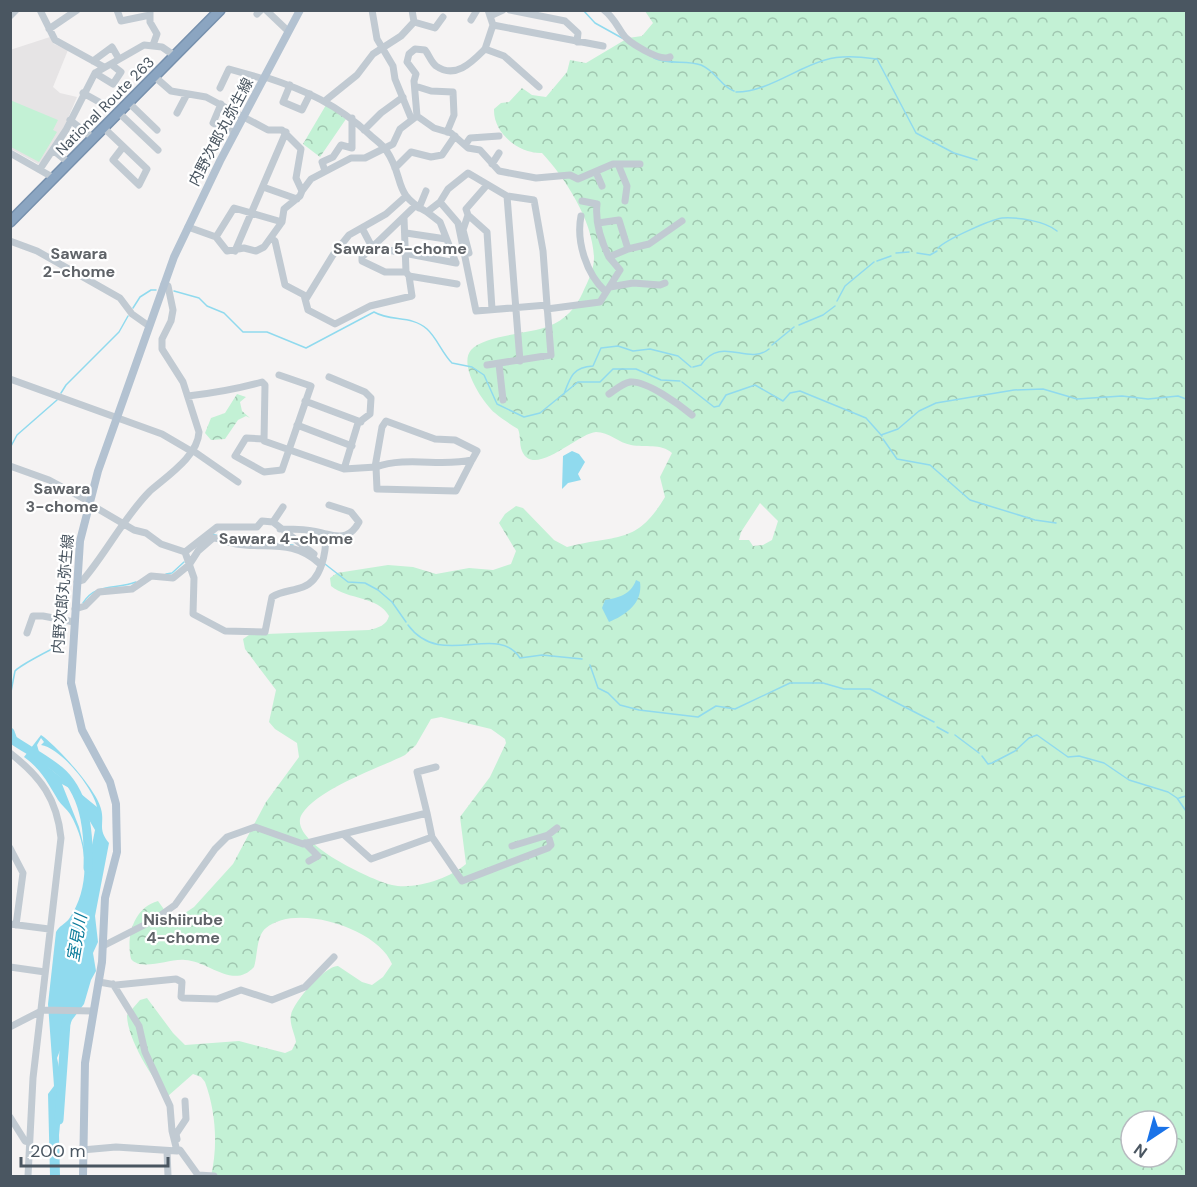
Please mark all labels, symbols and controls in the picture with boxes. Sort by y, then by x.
street label: National Route 263 [51,52,159,160]
street label: 内野次郎丸弥生線 [184,74,258,190]
district label: Sawara 5-chome [333,238,467,259]
district label: Sawara 2-chome [43,243,115,282]
district label: Sawara 3-chome [26,478,98,517]
district label: Sawara 4-chome [219,528,353,549]
street label: 内野次郎丸弥生線 [48,533,78,655]
district label: Nishiirube 4-chome [143,909,223,948]
water label: 室見川 [62,911,92,963]
north arrow [1119,1109,1179,1169]
scale bar [21,1130,168,1168]
text: 200 m [30,1139,86,1163]
text: N [1130,1139,1151,1163]

